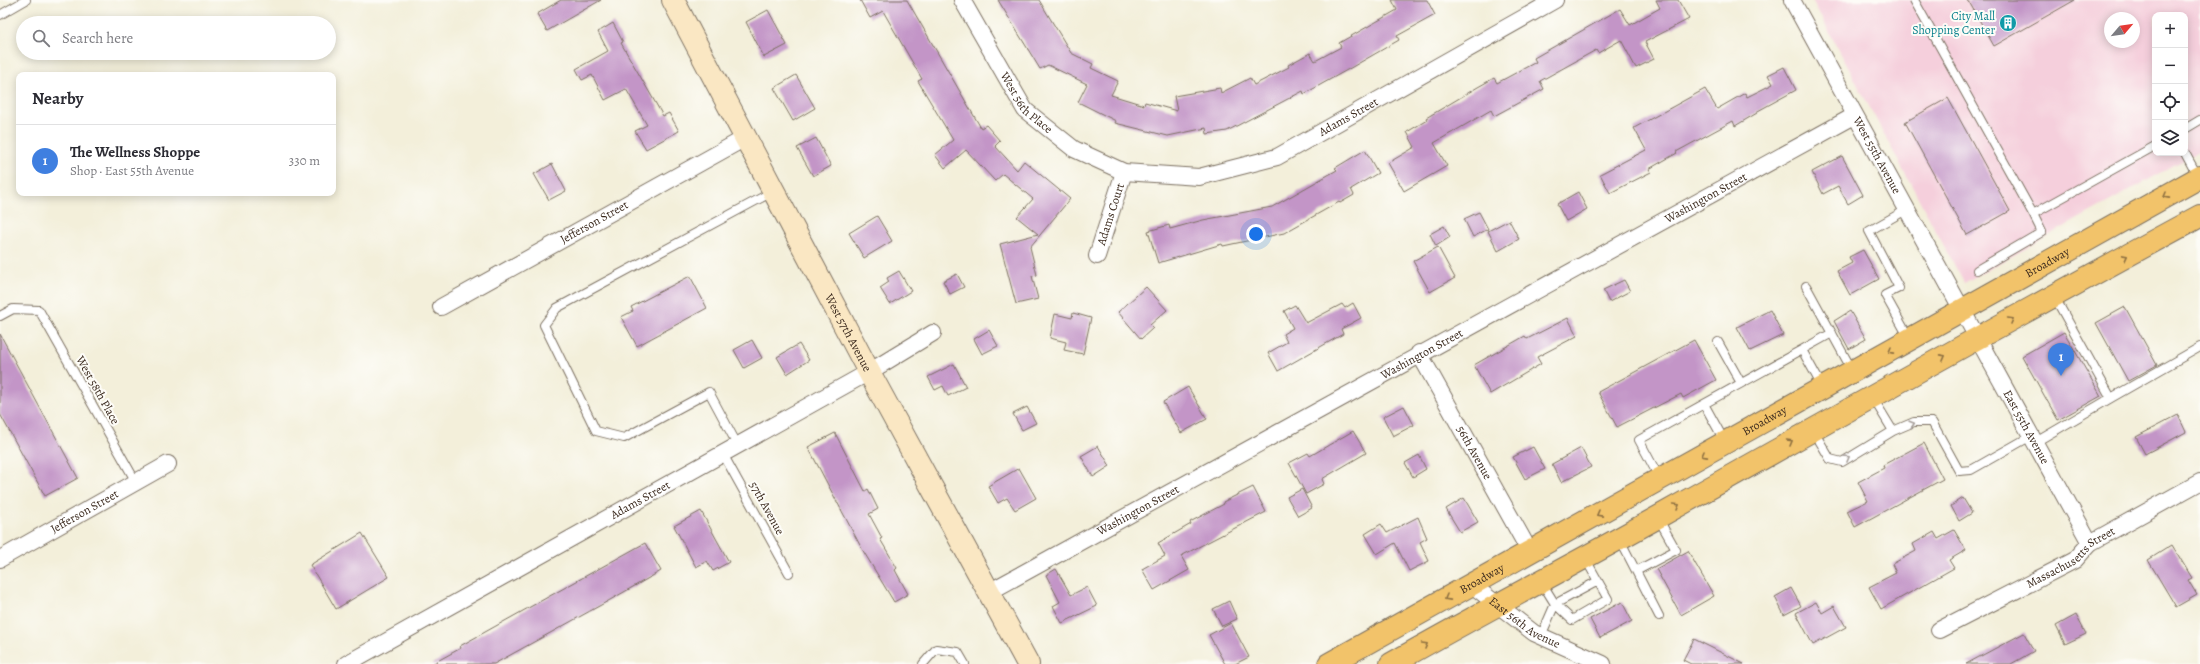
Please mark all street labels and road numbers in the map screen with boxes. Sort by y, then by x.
street label: West 56th Place [996,68,1056,137]
street label: Adams Street [1315,94,1381,140]
street label: West 55th Avenue [1849,113,1905,197]
street label: Washington Street [1661,169,1750,227]
street label: Adams Court [1093,181,1128,248]
street label: Jefferson Street [557,197,631,247]
street label: Broadway [2022,243,2073,281]
street label: West 57th Avenue [821,290,875,374]
street label: Washington Street [1377,325,1466,383]
street label: West 58th Place [72,352,123,427]
street label: East 55th Avenue [1999,387,2053,467]
street label: Broadway [1739,401,1790,439]
street label: 56th Avenue [1453,423,1496,482]
street label: Adams Street [607,477,673,523]
street label: 57th Avenue [746,478,788,538]
street label: Washington Street [1093,481,1182,540]
street label: Jefferson Street [48,486,121,537]
street label: Massachusetts Street [2023,523,2118,592]
street label: Broadway [1457,559,1507,597]
street label: East 56th Avenue [1486,593,1563,652]

